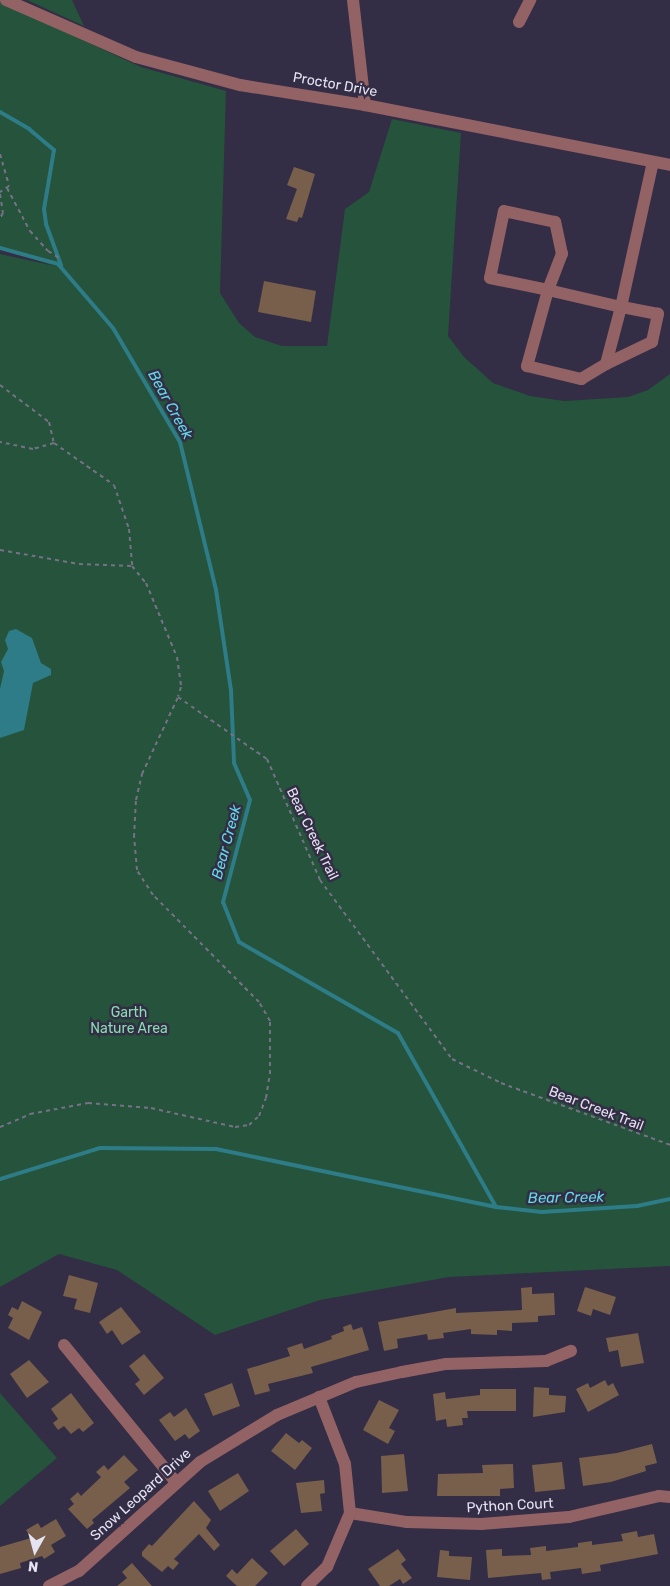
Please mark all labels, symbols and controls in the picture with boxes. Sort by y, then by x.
street label: Proctor Drive [291,69,379,101]
water label: Bear Creek [144,367,196,443]
street label: Bear Creek Trail [282,785,342,883]
water label: Bear Creek [208,803,246,881]
park label: Garth Nature Area [90,1005,168,1038]
street label: Bear Creek Trail [546,1083,646,1135]
water label: Bear Creek [527,1188,605,1208]
street label: Snow Leopard Drive [87,1445,195,1545]
street label: Python Court [466,1495,554,1517]
north arrow [10,1526,60,1576]
text: N [27,1557,39,1575]

